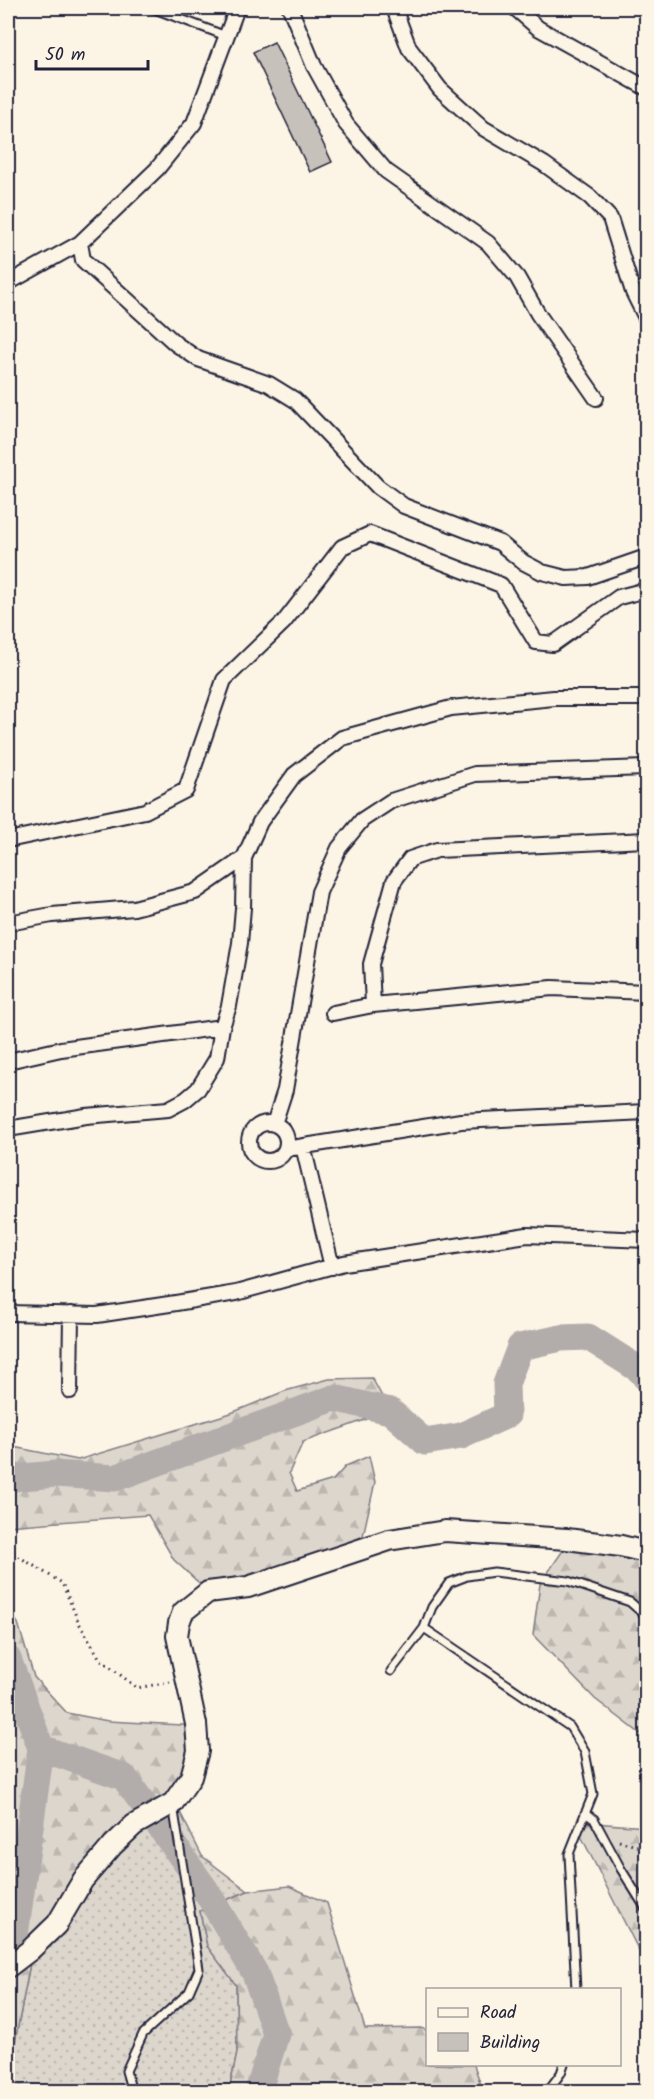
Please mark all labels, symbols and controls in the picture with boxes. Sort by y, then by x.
scale bar [36,33,148,71]
text: 50 m [45,41,85,70]
legend [426,1988,621,2066]
text: Road [480,1999,517,2028]
text: Building [480,2029,540,2058]

